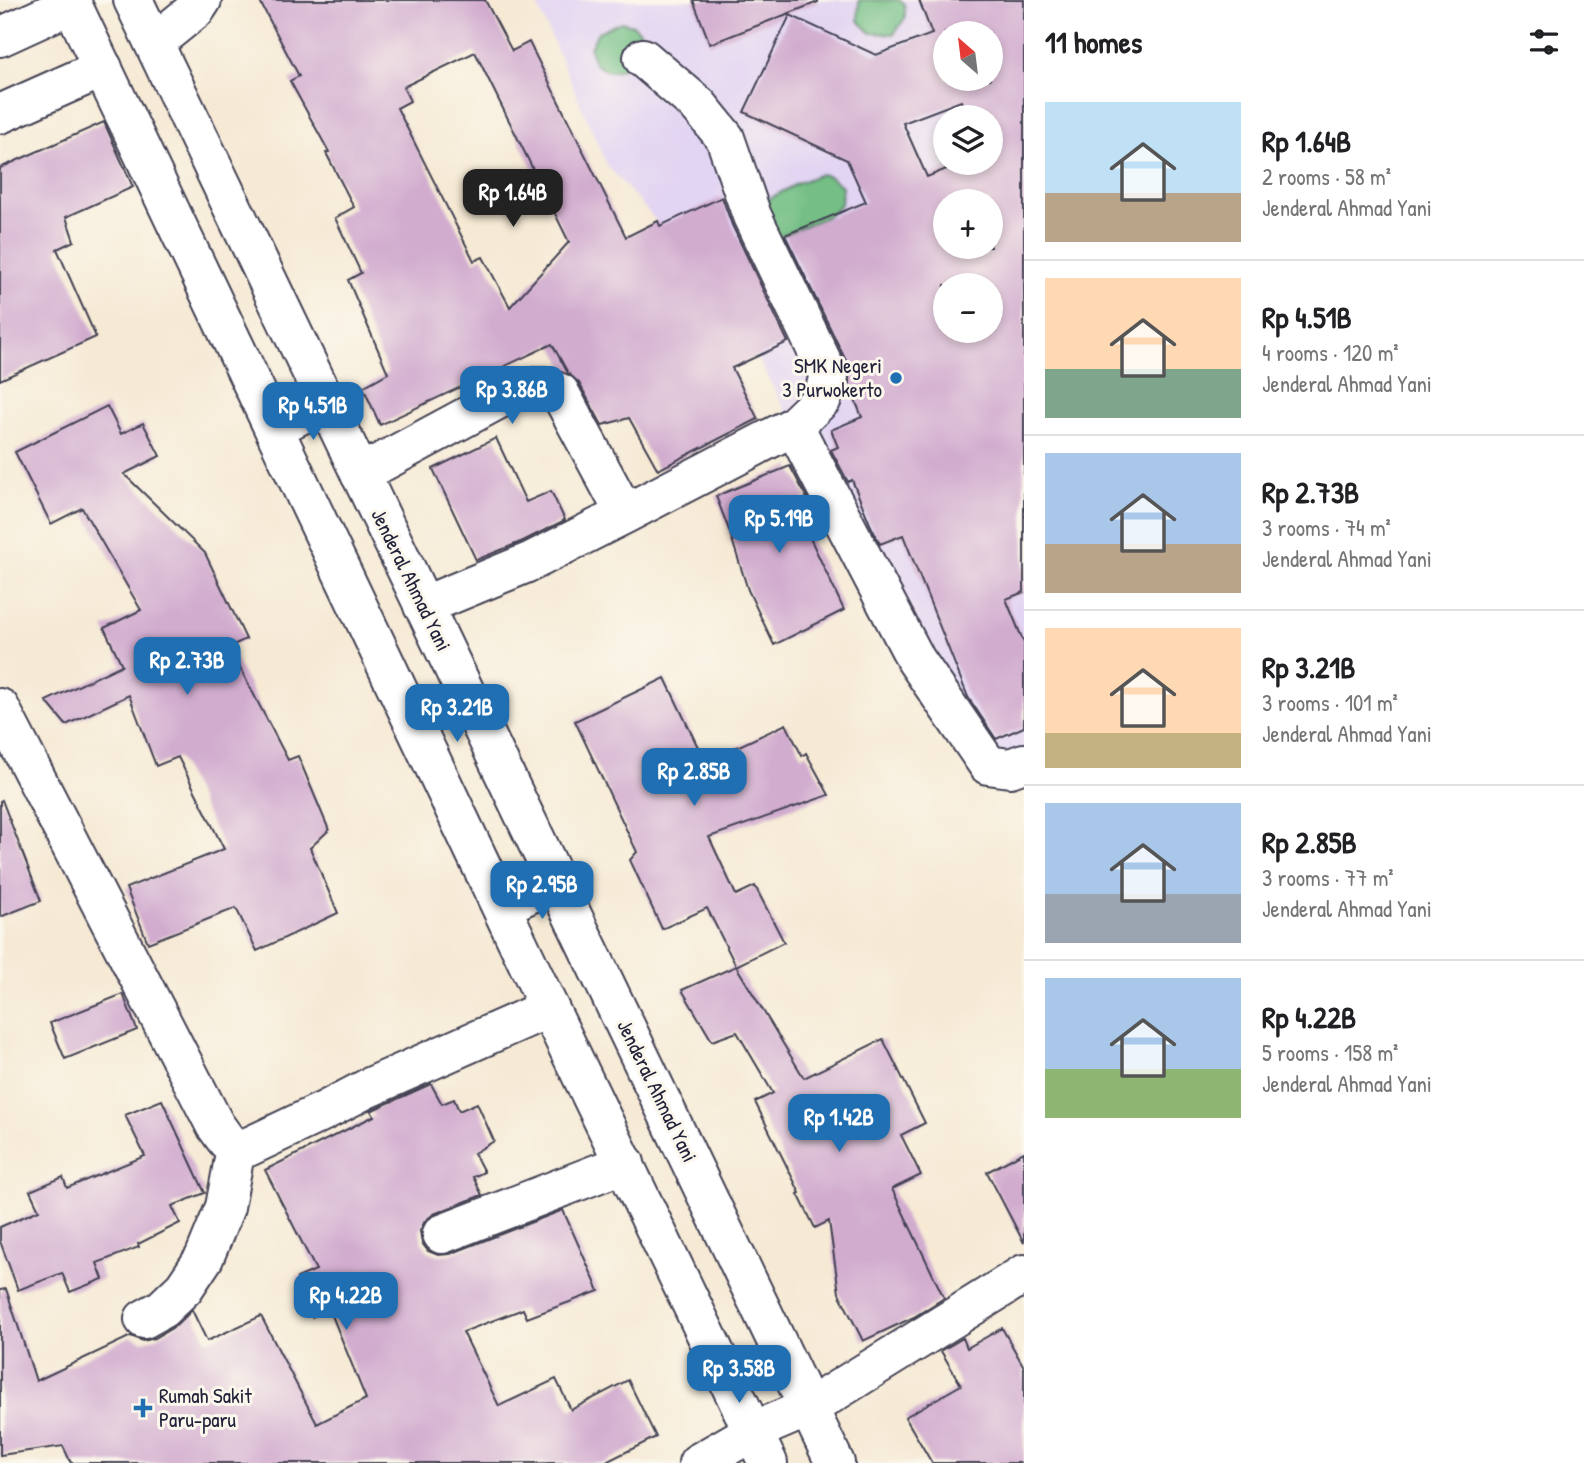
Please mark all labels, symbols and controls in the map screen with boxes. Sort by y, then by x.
north arrow [933,21,1003,91]
map controls [933,21,1003,343]
text: 11 homes [1045,22,1142,62]
icon: filters [1525,23,1563,61]
button: layers [933,105,1003,175]
text: Rp 1.64B [1262,121,1351,161]
icon: home [1101,130,1185,214]
text: 2 rooms · 58 m² [1262,161,1391,192]
pin: Rp 1.64B [441,170,585,229]
text: Rp 1.64B [479,176,547,207]
button: + [933,189,1003,259]
text: Jenderal Ahmad Yani [1262,192,1432,223]
button: − [933,273,1003,343]
text: Rp 4.51B [1262,297,1352,337]
icon: home [1101,306,1185,390]
text: 4 rooms · 120 m² [1262,337,1399,368]
place label: SMK Negeri 3 Purwokerto [782,351,882,404]
pin: Rp 3.86B [440,366,584,426]
text: Jenderal Ahmad Yani [1262,368,1432,399]
marker: SMK Negeri 3 Purwokerto [888,370,904,386]
text: Rp 3.86B [476,373,548,404]
pin: Rp 4.51B [241,382,385,442]
text: Rp 4.51B [279,389,347,420]
text: Rp 2.73B [1262,472,1359,512]
icon: home [1101,481,1185,565]
pin: Rp 5.19B [707,496,851,555]
text: Rp 5.19B [745,502,813,533]
street label: Jenderal Ahmad Yani [364,504,459,656]
text: 3 rooms · 74 m² [1262,512,1391,543]
text: Jenderal Ahmad Yani [1262,543,1432,574]
pin: Rp 2.73B [115,638,259,697]
text: Rp 2.73B [150,644,224,675]
text: Rp 3.21B [1262,647,1355,687]
icon: home [1101,656,1185,740]
pin: Rp 3.21B [385,684,529,744]
text: 3 rooms · 101 m² [1262,687,1398,718]
text: Rp 3.21B [421,691,493,722]
text: Jenderal Ahmad Yani [1262,718,1432,749]
pin: Rp 2.85B [622,748,766,808]
text: Rp 2.85B [658,755,730,786]
text: Rp 2.85B [1262,822,1357,862]
icon: home [1101,831,1185,915]
pin: Rp 2.95B [470,862,614,921]
text: 3 rooms · 77 m² [1262,862,1394,893]
text: Rp 2.95B [506,868,578,899]
text: Jenderal Ahmad Yani [1262,893,1432,924]
text: Rp 4.22B [1262,997,1356,1037]
icon: home [1101,1006,1185,1090]
street label: Jenderal Ahmad Yani [610,1015,705,1167]
text: 5 rooms · 158 m² [1262,1037,1398,1068]
text: Jenderal Ahmad Yani [1262,1068,1432,1099]
pin: Rp 1.42B [767,1094,911,1154]
text: Rp 1.42B [804,1101,874,1132]
pin: Rp 4.22B [274,1272,418,1332]
text: Rp 4.22B [310,1279,382,1310]
pin: Rp 3.58B [667,1346,811,1405]
text: Rp 3.58B [703,1352,775,1383]
place label: Rumah Sakit Paru-paru [159,1381,252,1434]
marker: Rumah Sakit Paru-paru [133,1398,153,1418]

